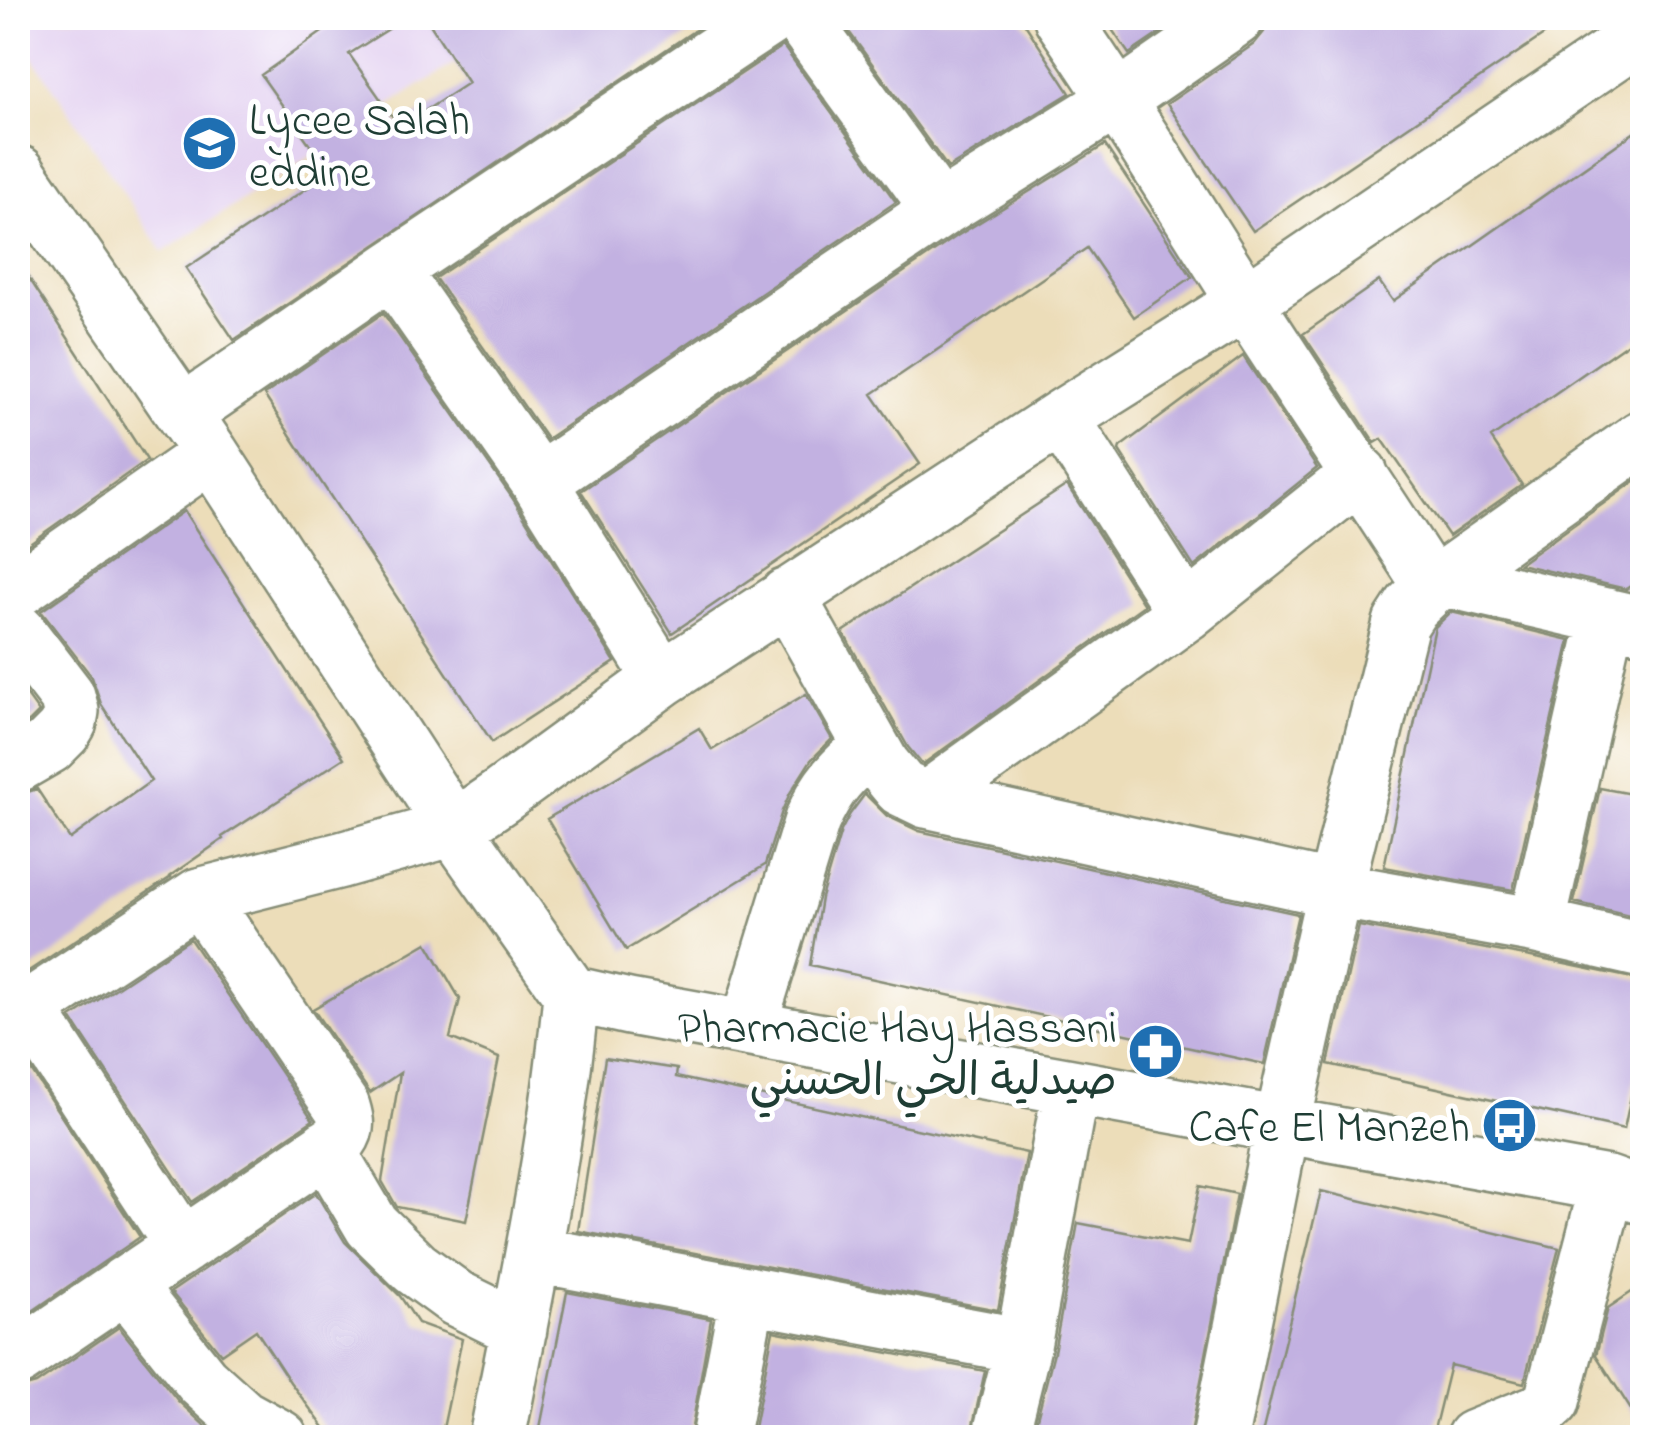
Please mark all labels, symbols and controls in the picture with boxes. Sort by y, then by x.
place label: Lycee Salah eddine [249,90,470,208]
school or university icon: Lycee Salah eddine [180,114,240,174]
place label: Pharmacie Hay Hassani صيدلية الحي الحسني [678,998,1117,1118]
pharmacy icon: Pharmacie Hay Hassani صيدلية الحي الحسني [1126,1022,1186,1082]
bus stop icon: Cafe El Manzeh [1479,1095,1539,1155]
place label: Cafe El Manzeh [1188,1097,1470,1163]

